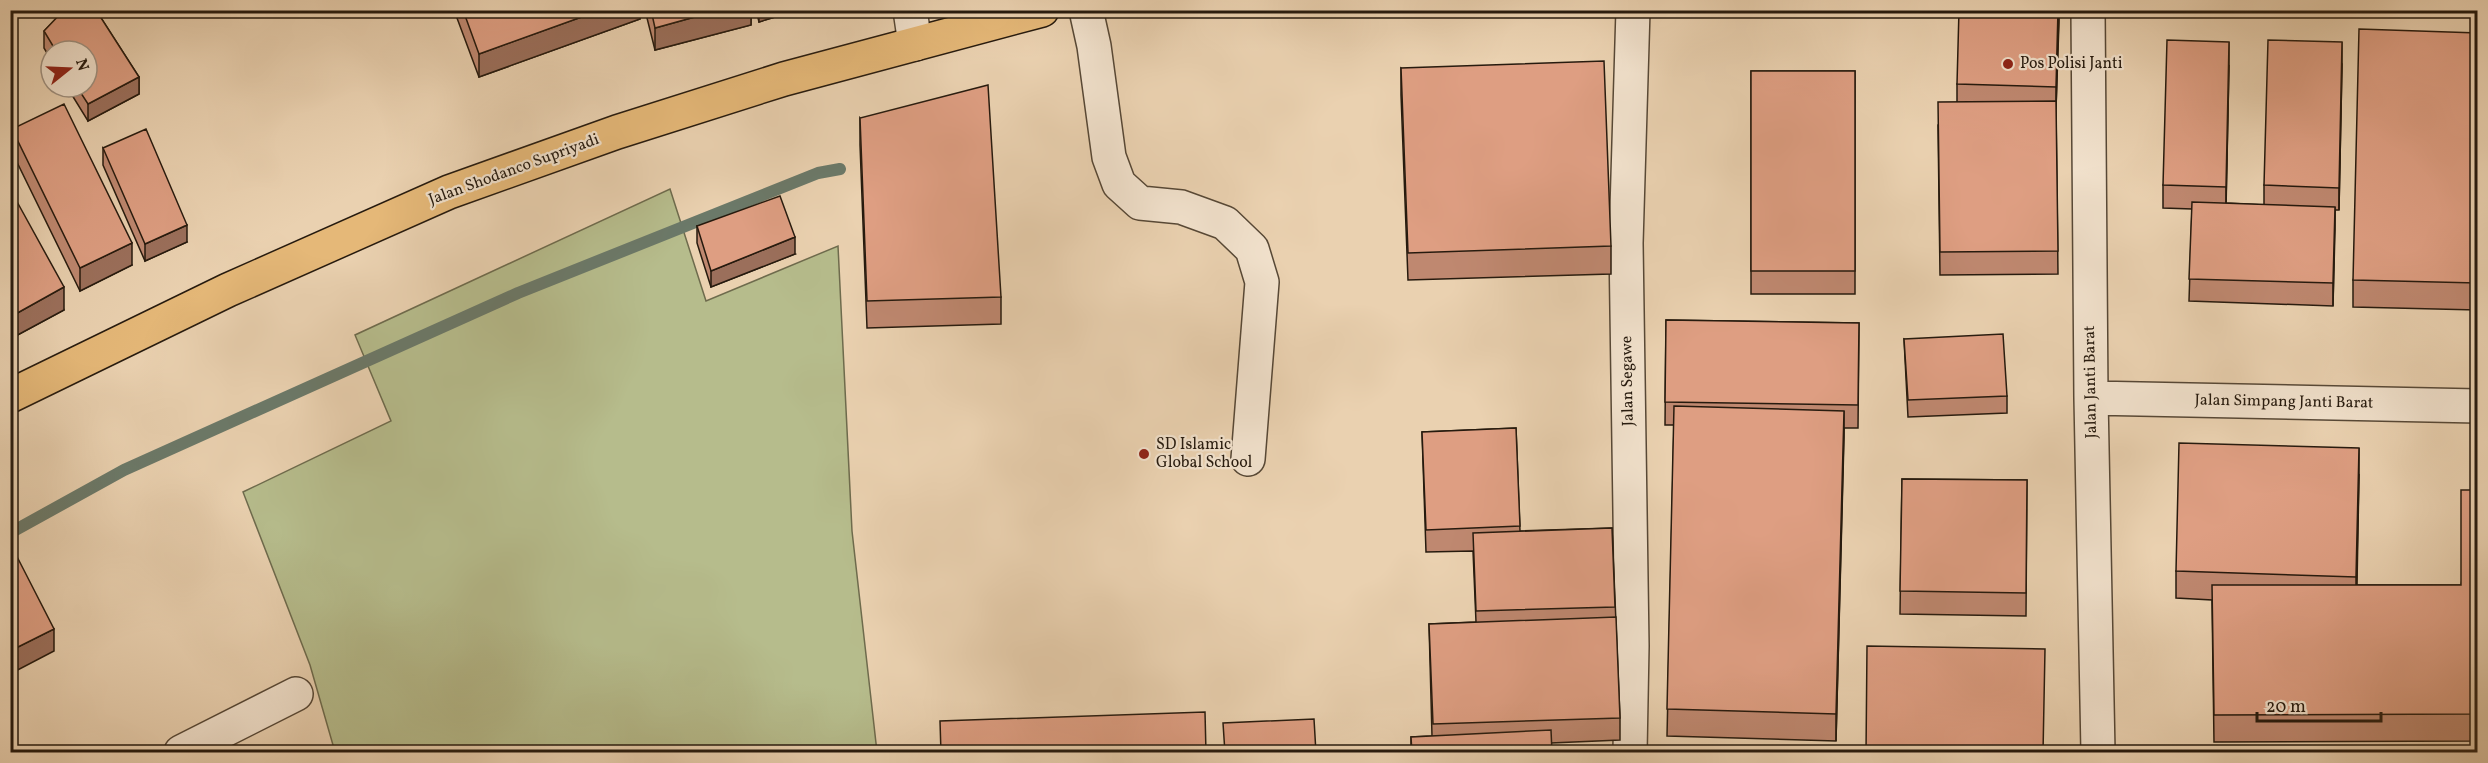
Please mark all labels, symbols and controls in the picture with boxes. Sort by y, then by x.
north arrow [39,39,99,99]
place label: Pos Polisi Janti [2020,53,2123,75]
text: N [69,56,94,74]
marker: Pos Polisi Janti [2001,57,2015,71]
street label: Jalan Shodanco Supriyadi [426,129,603,211]
street label: Jalan Janti Barat [2079,325,2103,439]
street label: Jalan Segawe [1616,336,1640,426]
street label: Jalan Simpang Janti Barat [2194,389,2374,415]
place label: SD Islamic Global School [1156,434,1253,474]
marker: SD Islamic Global School [1137,447,1151,461]
scale bar [2257,685,2382,723]
text: 20 m [2266,695,2306,720]

